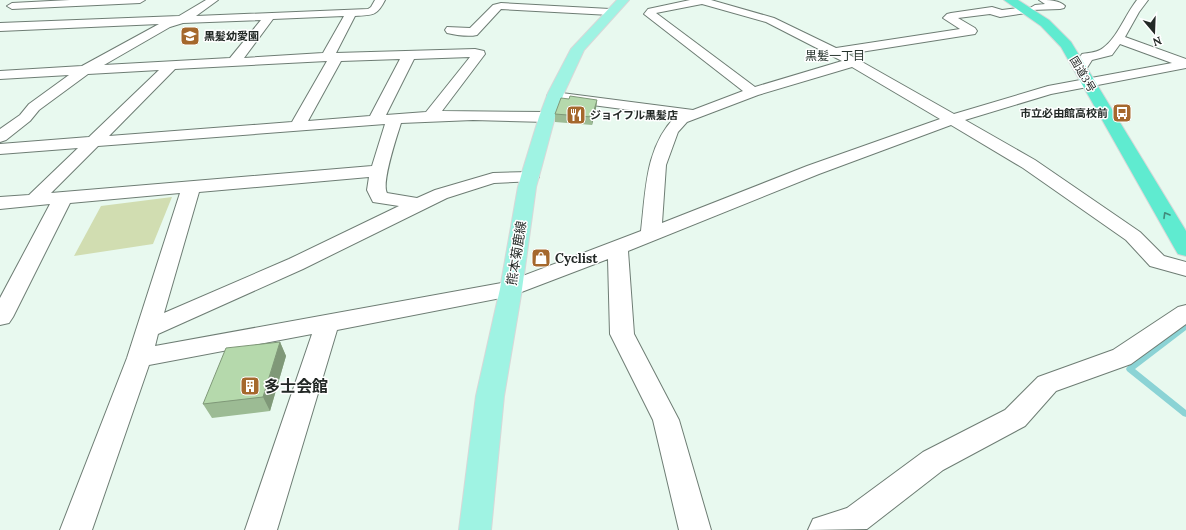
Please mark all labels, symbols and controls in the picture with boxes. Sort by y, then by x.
north arrow [1134,12,1174,52]
school or university icon: 黒髪幼愛園 [179,25,201,47]
place label: 黒髪幼愛園 [204,29,259,43]
text: N [1150,33,1164,50]
district label: 黒髪一丁目 [805,48,865,63]
street label: 国道3号 [1067,54,1099,94]
bus stop icon: 市立必由館高校前 [1111,102,1133,124]
restaurant icon: ジョイフル黒髪店 [565,104,587,126]
place label: 市立必由館高校前 [1020,106,1108,120]
place label: ジョイフル黒髪店 [590,108,678,122]
one-way arrow [1164,212,1171,219]
street label: 熊本菊鹿線 [503,220,530,287]
shop icon: Cyclist [530,247,552,269]
place label: Cyclist [555,250,598,267]
building icon: 多士会館 [239,375,261,397]
place label: 多士会館 [264,376,328,396]

